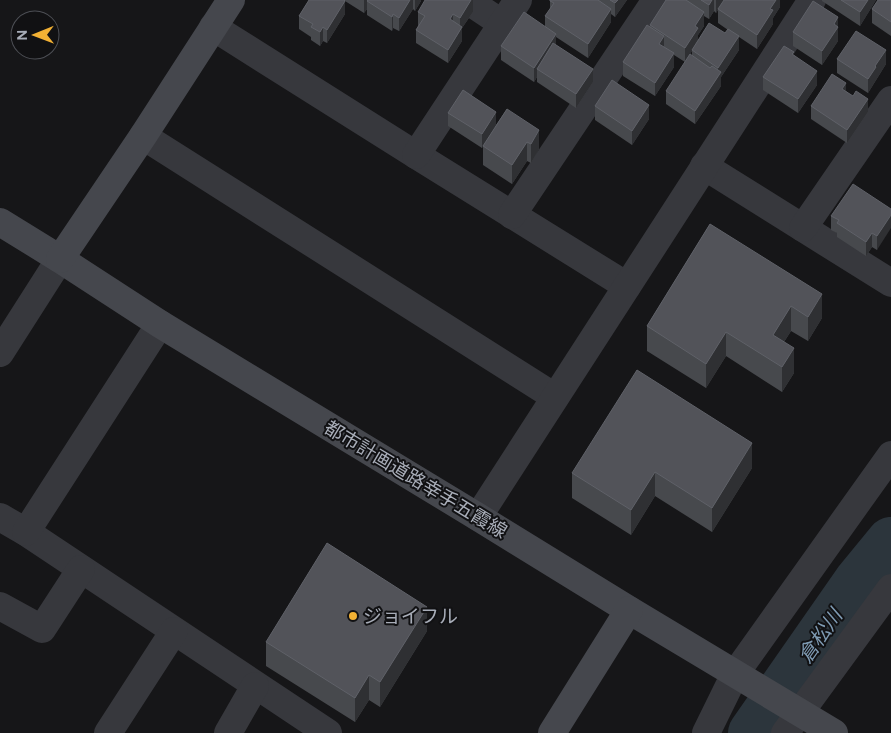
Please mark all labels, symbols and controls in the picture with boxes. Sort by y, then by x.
north arrow [10,10,60,60]
text: N [14,30,31,41]
street label: 都市計画道路幸手五霞線 [320,416,511,543]
water label: 倉松川 [793,603,848,667]
place label: ジョイフル [363,605,458,628]
marker: ジョイフル [347,610,359,622]

